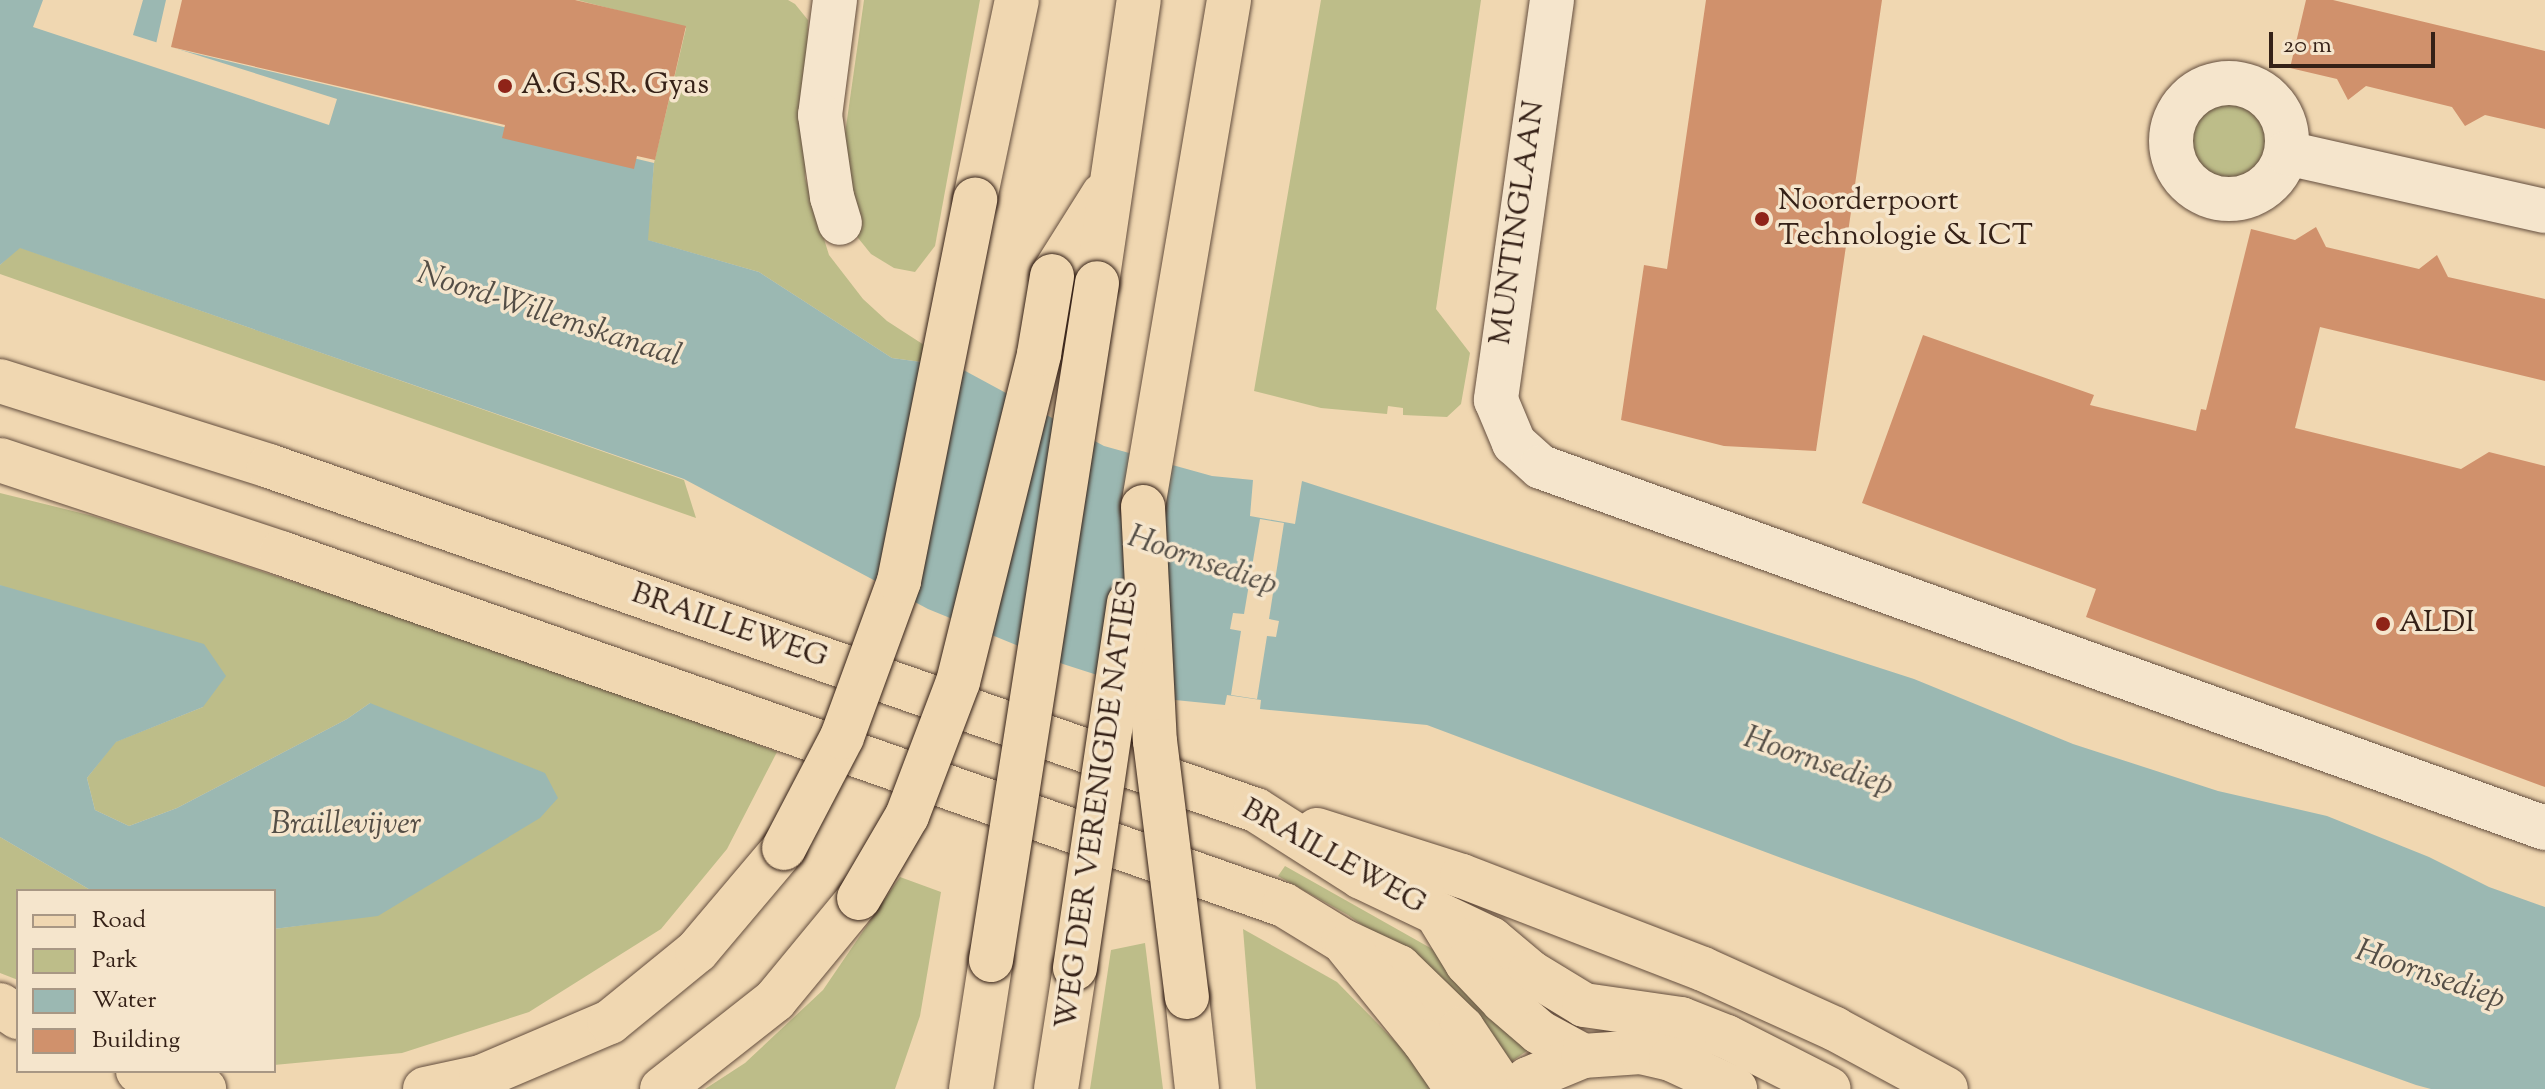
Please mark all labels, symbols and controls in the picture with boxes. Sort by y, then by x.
scale bar [2273,16,2439,66]
text: 20 m [2283,29,2332,63]
place label: A.G.S.R. Gyas [521,68,709,104]
marker: A.G.S.R. Gyas [496,77,514,95]
street label: MUNTINGLAAN [1484,99,1554,347]
place label: Noorderpoort Technologie & ICT [1778,184,2033,254]
marker: Noorderpoort Technologie & ICT [1753,210,1771,228]
water label: Noord-Willemskanaal [412,255,686,377]
water label: Hoornsediep [1122,519,1282,605]
street label: BRAILLEWEG [626,577,832,677]
street label: WEG DER VERENIGDE NATIES [1050,578,1148,1032]
place label: ALDI [2399,606,2475,642]
marker: ALDI [2374,615,2392,633]
water label: Hoornsediep [1738,720,1898,806]
street label: BRAILLEWEG [1235,793,1431,923]
water label: Braillevijver [271,806,421,844]
legend [16,889,276,1073]
text: Road [92,904,146,938]
water label: Hoornsediep [2350,933,2510,1019]
text: Park [92,944,138,978]
text: Water [92,984,156,1018]
text: Building [92,1024,180,1058]

